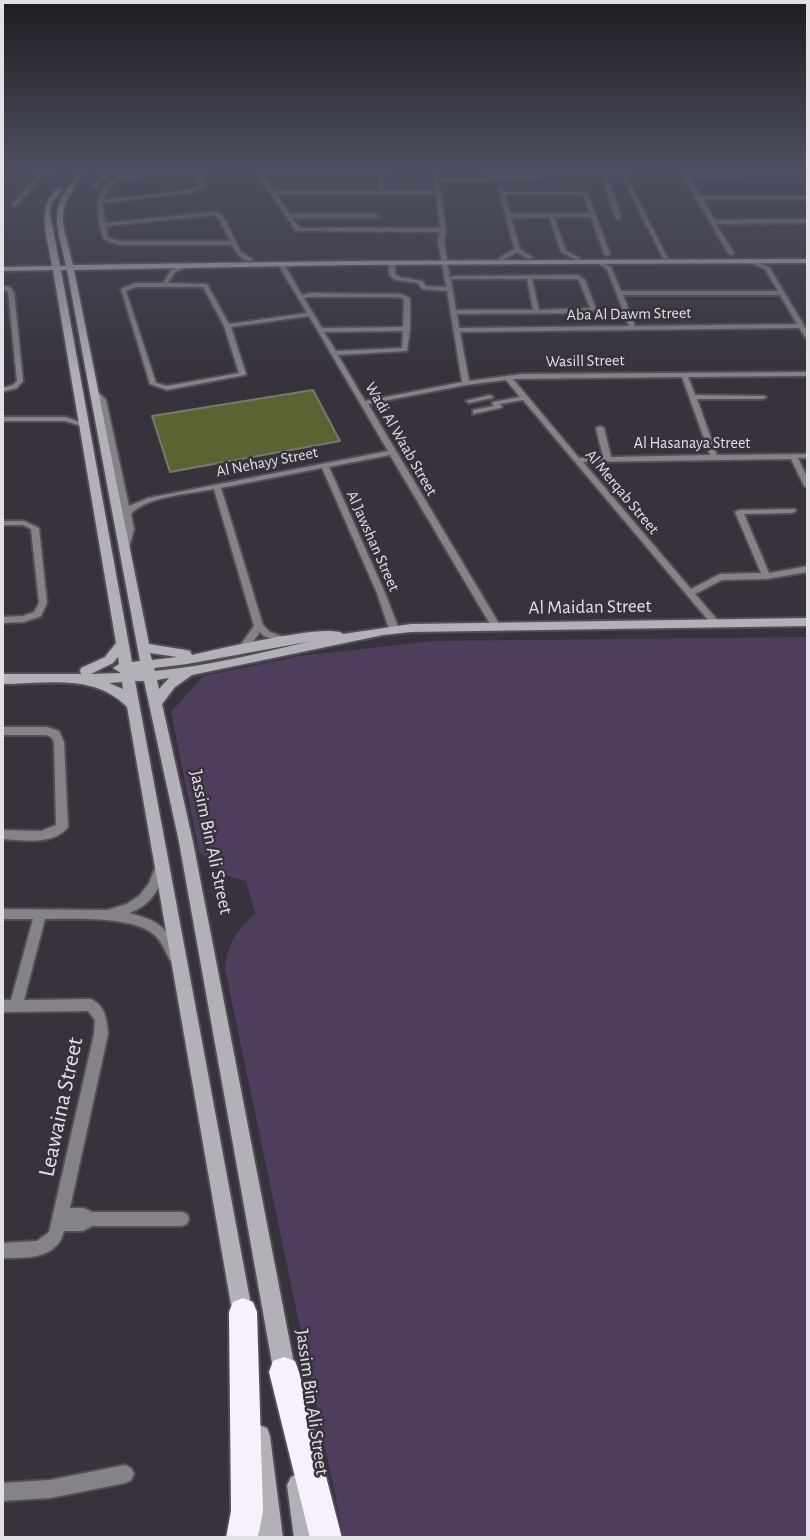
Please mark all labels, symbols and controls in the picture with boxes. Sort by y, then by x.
street label: Aba Al Dawm Street [566,303,692,325]
street label: Wasill Street [545,351,625,371]
street label: Wadi Al Waab Street [361,379,441,499]
street label: Al Hasanaya Street [634,433,750,453]
street label: Al Nehayy Street [214,443,320,481]
street label: Al Merqab Street [581,446,663,538]
street label: Al Jawshan Street [342,488,404,594]
street label: Al Maidan Street [528,595,652,619]
street label: Jassim Bin Ali Street [185,768,237,916]
street label: Leawaina Street [33,1035,89,1179]
street label: Jassim Bin Ali Street [290,1328,334,1476]

